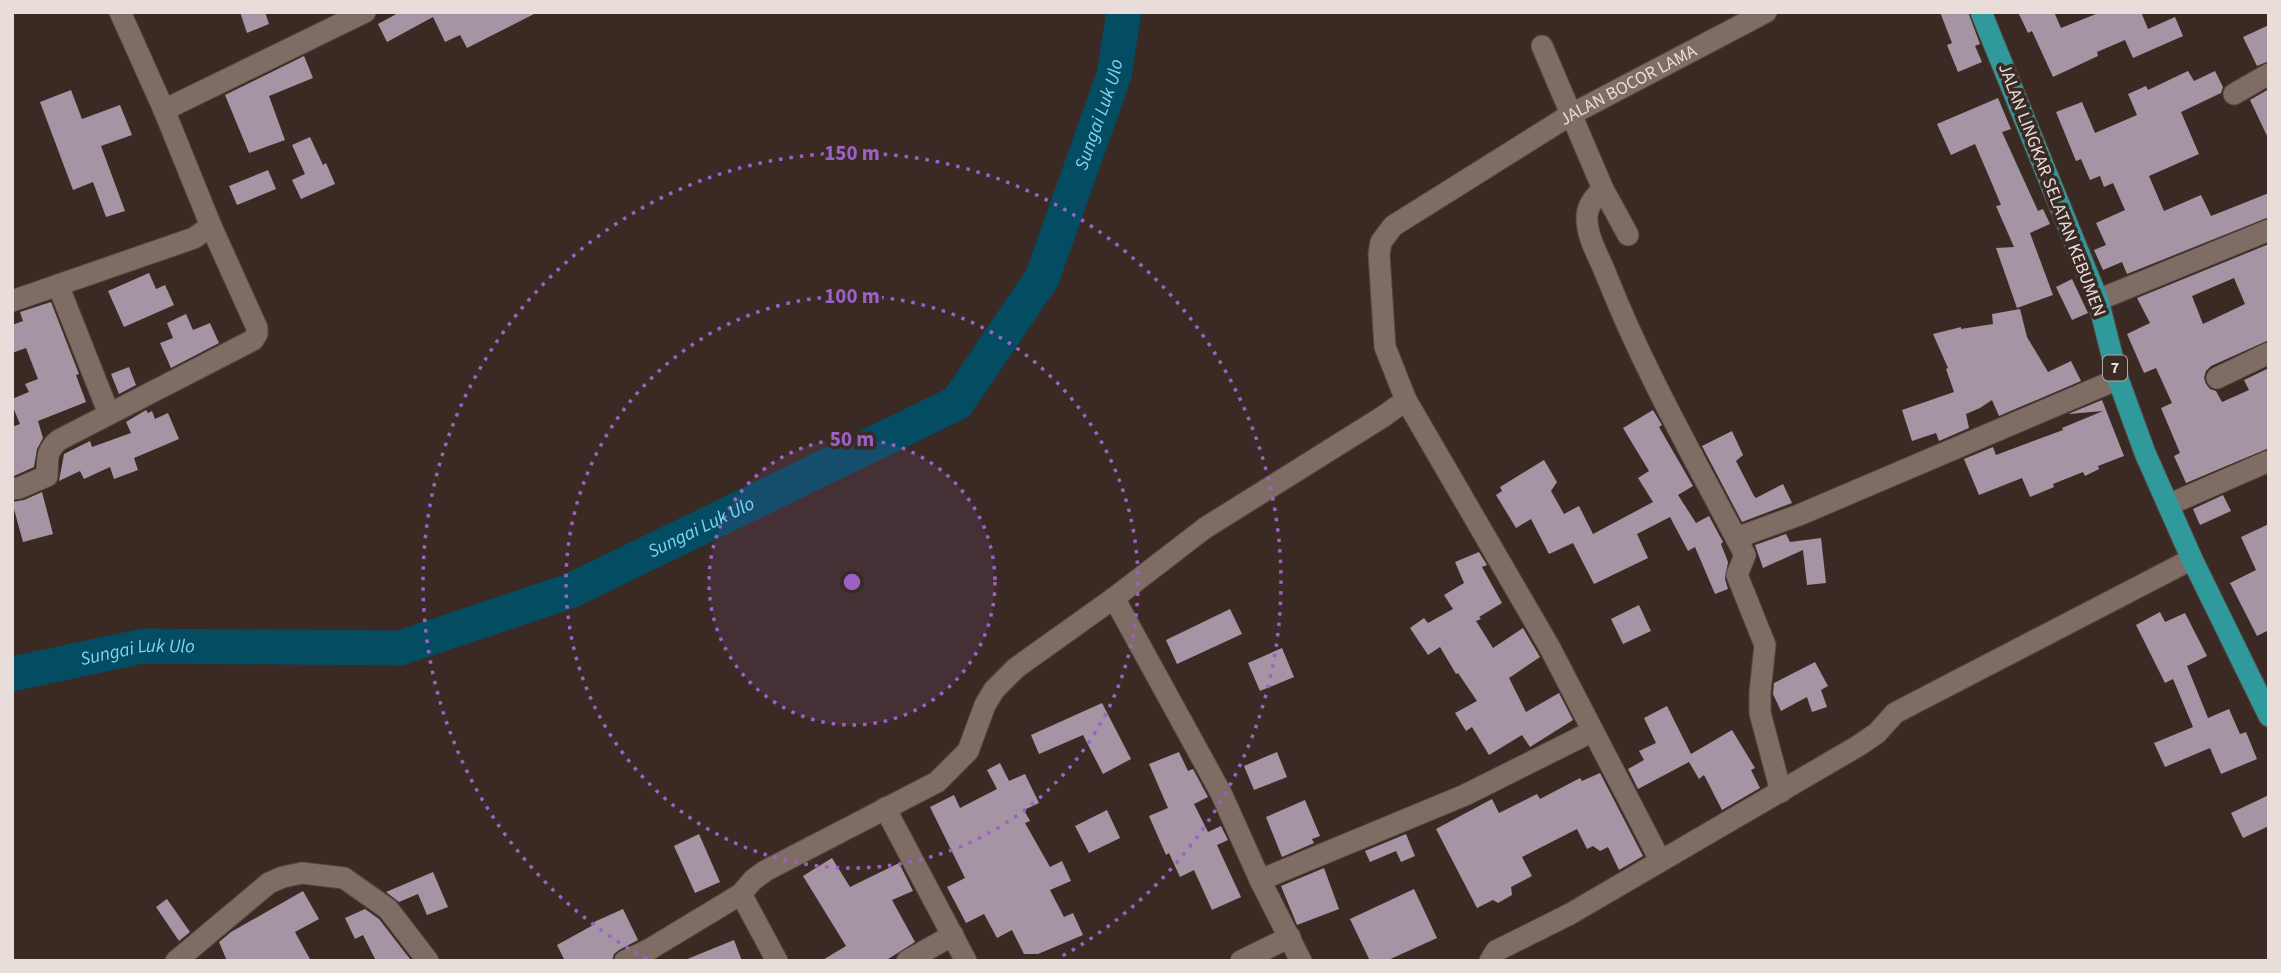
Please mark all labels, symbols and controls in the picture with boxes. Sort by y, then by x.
street label: JALAN BOCOR LAMA [1555,38,1701,131]
water label: Sungai Luk Ulo [1068,57,1130,174]
street label: JALAN LINGKAR SELATAN KEBUMEN [1992,60,2112,320]
text: 150 m [824,138,880,168]
text: 100 m [824,281,880,311]
road number: 7 [2103,356,2127,380]
text: 50 m [830,424,874,454]
water label: Sungai Luk Ulo [643,490,759,565]
centre of rings [840,570,864,594]
water label: Sungai Luk Ulo [78,632,195,673]

